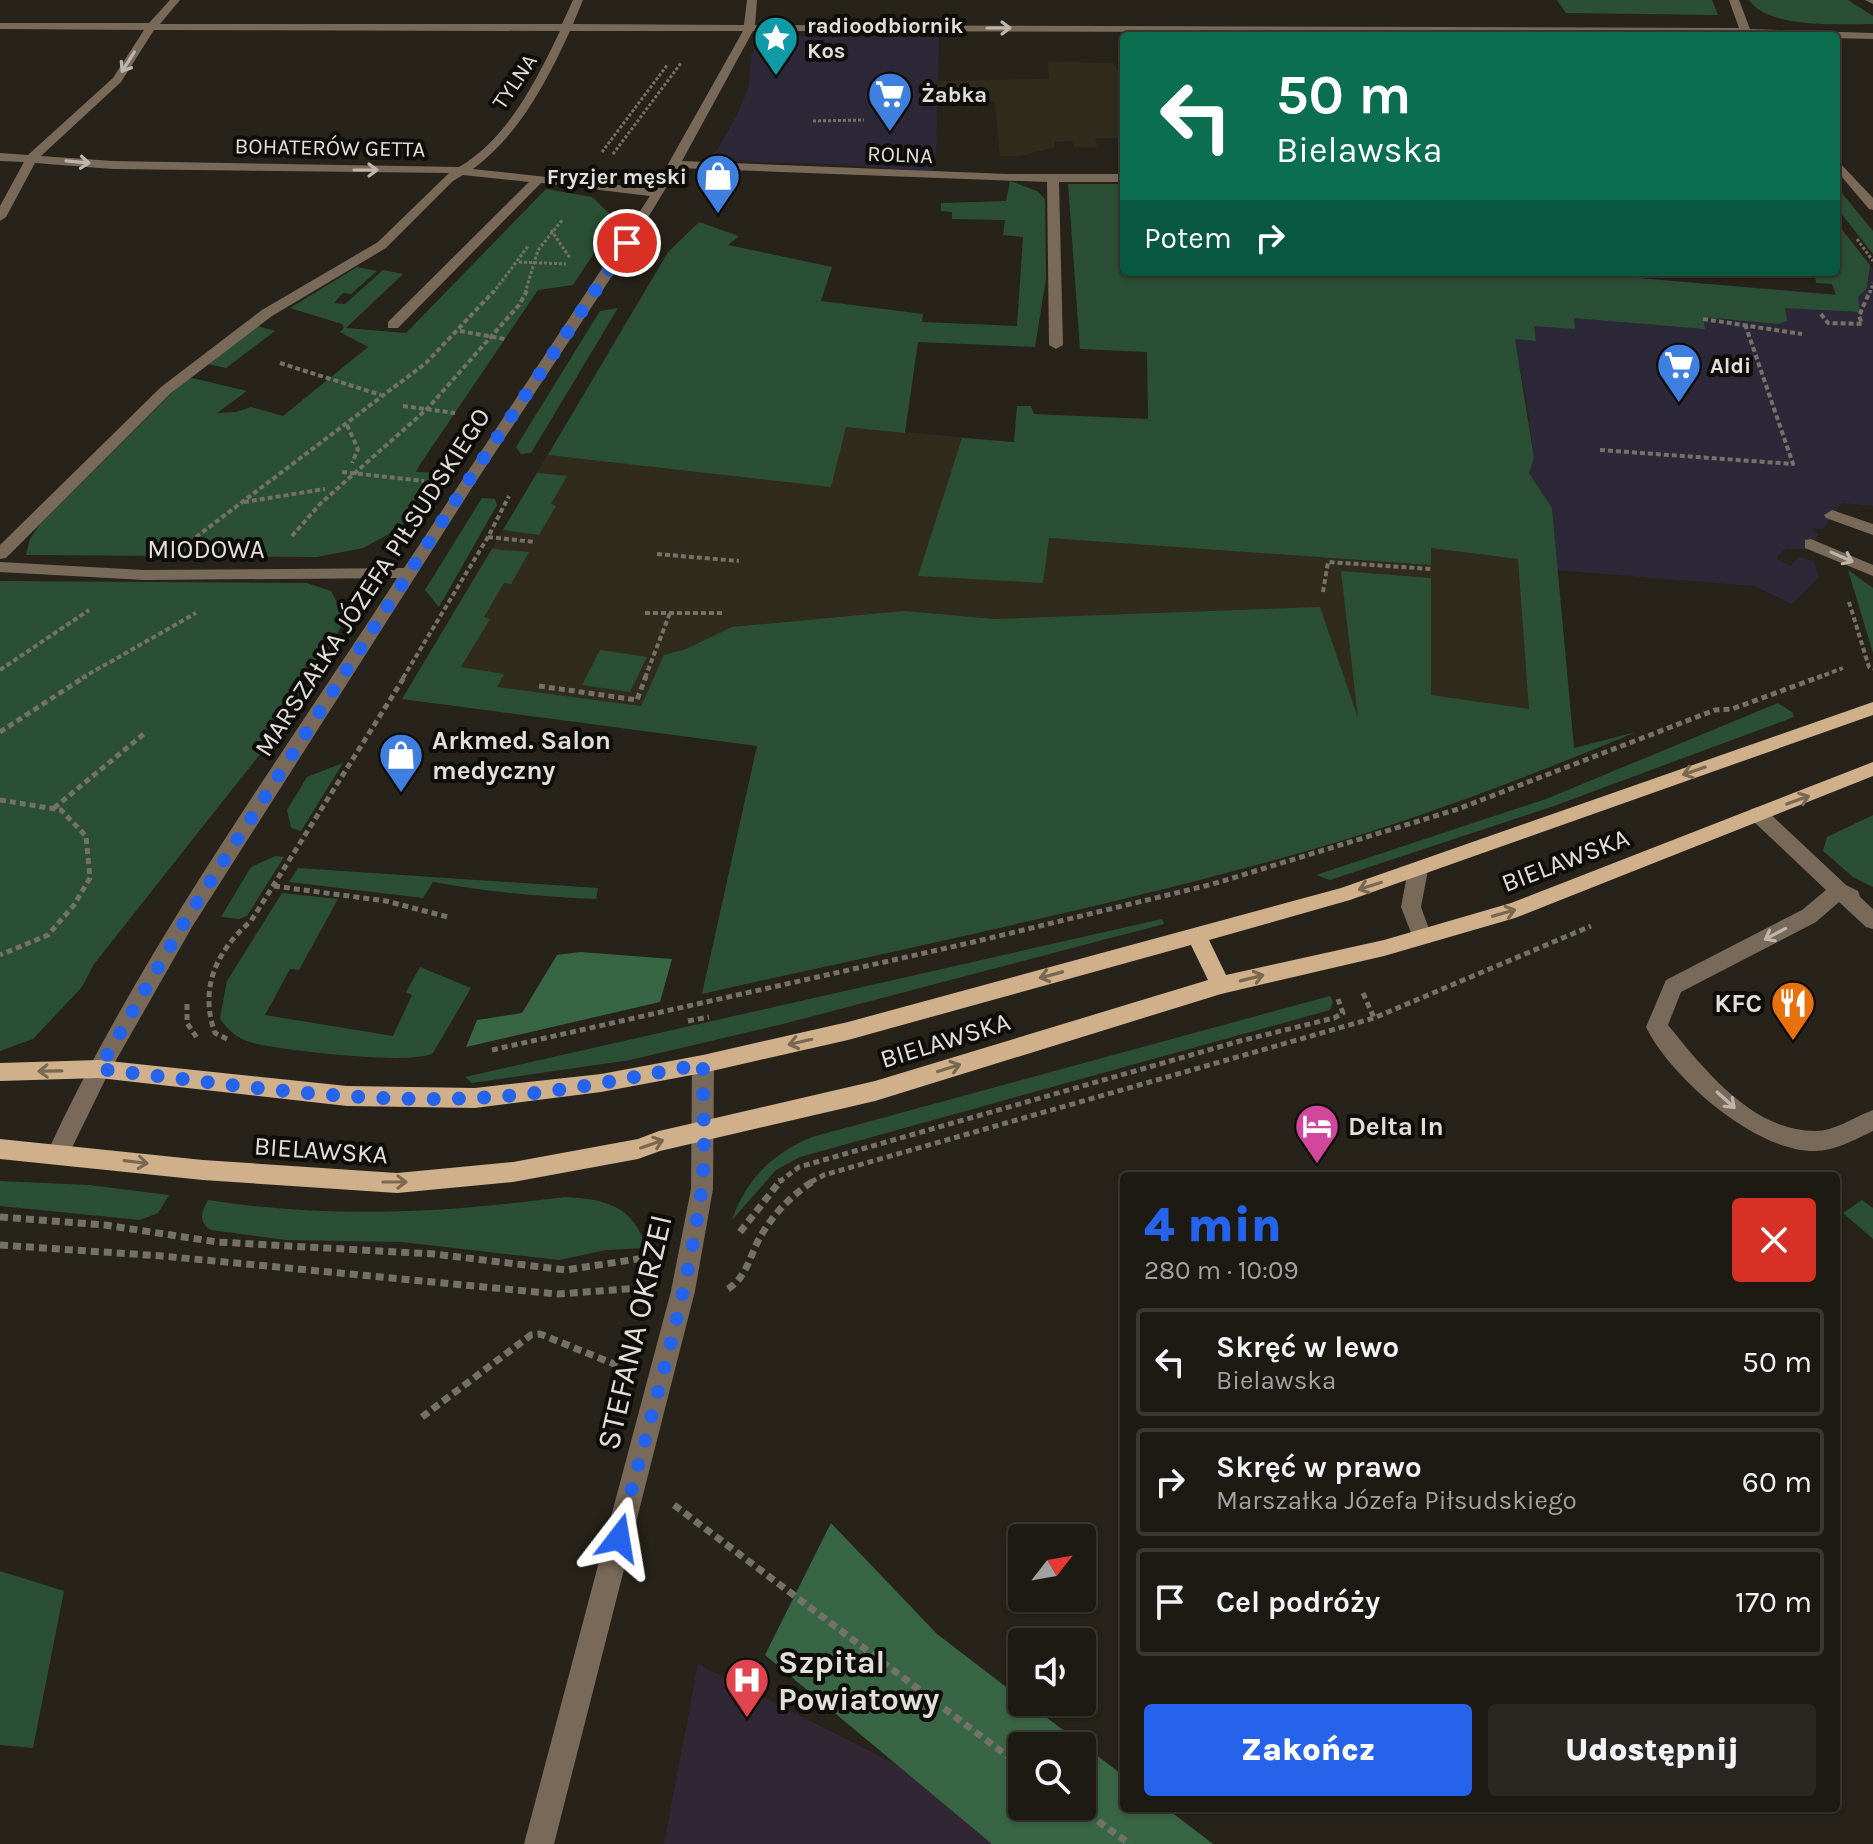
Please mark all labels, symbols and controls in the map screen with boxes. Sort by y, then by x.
place label: radioodbiornik Kos [807,13,963,64]
place icon: radioodbiornik Kos [752,14,800,77]
one-way arrow [985,20,1012,35]
street label: TYLNA [487,49,543,114]
one-way arrow [120,51,137,73]
text: 50 m [1276,62,1411,127]
icon: left [1144,64,1248,168]
supermarket icon: Żabka [866,70,914,133]
place label: Żabka [921,82,987,108]
text: Bielawska [1276,129,1443,171]
street label: BOHATERÓW GETTA [234,132,426,163]
street label: ROLNA [867,141,934,169]
shop icon: Fryzjer męski [694,152,742,215]
one-way arrow [64,155,91,170]
one-way arrow [352,162,379,178]
place label: Fryzjer męski [547,164,687,190]
pin [593,209,661,277]
icon: right [1248,216,1292,260]
text: Potem [1144,220,1232,256]
icon: arrive [605,221,649,265]
supermarket icon: Aldi [1655,341,1703,404]
place label: Aldi [1710,353,1751,379]
street label: MARSZAŁKA JÓZEFA PIŁSUDSKIEGO [247,402,497,762]
street label: MIODOWA [147,534,265,565]
one-way arrow [1830,550,1854,565]
place label: Arkmed. Salon medyczny [432,725,611,786]
shop icon: Arkmed. Salon medyczny [377,731,425,794]
one-way arrow [1681,764,1706,779]
one-way arrow [1786,792,1810,806]
street label: BIELAWSKA [1497,822,1633,899]
one-way arrow [1357,880,1382,895]
one-way arrow [1490,905,1516,920]
one-way arrow [1764,927,1788,943]
one-way arrow [1039,969,1065,984]
one-way arrow [1238,969,1264,984]
restaurant icon: KFC [1769,979,1817,1042]
place label: KFC [1714,988,1762,1019]
street label: BIELAWSKA [876,1006,1014,1075]
one-way arrow [787,1035,813,1050]
one-way arrow [936,1059,961,1074]
one-way arrow [37,1063,64,1078]
one-way arrow [1716,1091,1736,1109]
hotel icon: Delta In [1293,1102,1341,1165]
place label: Delta In [1348,1111,1444,1142]
street label: BIELAWSKA [253,1130,389,1171]
one-way arrow [639,1136,664,1151]
one-way arrow [123,1155,148,1170]
one-way arrow [381,1174,408,1190]
text: 4 min [1144,1197,1282,1253]
button: close [1732,1198,1816,1282]
street label: STEFANA OKRZEI [589,1211,680,1453]
text: 280 m · 10:09 [1144,1255,1299,1286]
text: Skręć w lewo [1216,1329,1399,1365]
icon: left [1148,1340,1192,1384]
text: 50 m [1742,1344,1812,1380]
text: Bielawska [1216,1365,1336,1396]
text: Skręć w prawo [1216,1449,1422,1485]
icon: right [1148,1460,1192,1504]
text: 60 m [1742,1464,1812,1500]
text: Marszałka Józefa Piłsudskiego [1216,1485,1577,1516]
position arrow [577,1496,661,1580]
north arrow [1008,1524,1096,1612]
map controls [1008,1524,1096,1820]
icon: arrive [1148,1580,1192,1624]
text: Cel podróży [1216,1584,1380,1620]
text: 170 m [1735,1584,1812,1620]
button: sound [1008,1628,1096,1716]
place label: Szpital Powiatowy [778,1644,939,1718]
hospital icon: Szpital Powiatowy [723,1656,771,1719]
button: Zakończ [1144,1704,1472,1796]
button: Udostępnij [1488,1704,1816,1796]
button: search [1008,1732,1096,1820]

